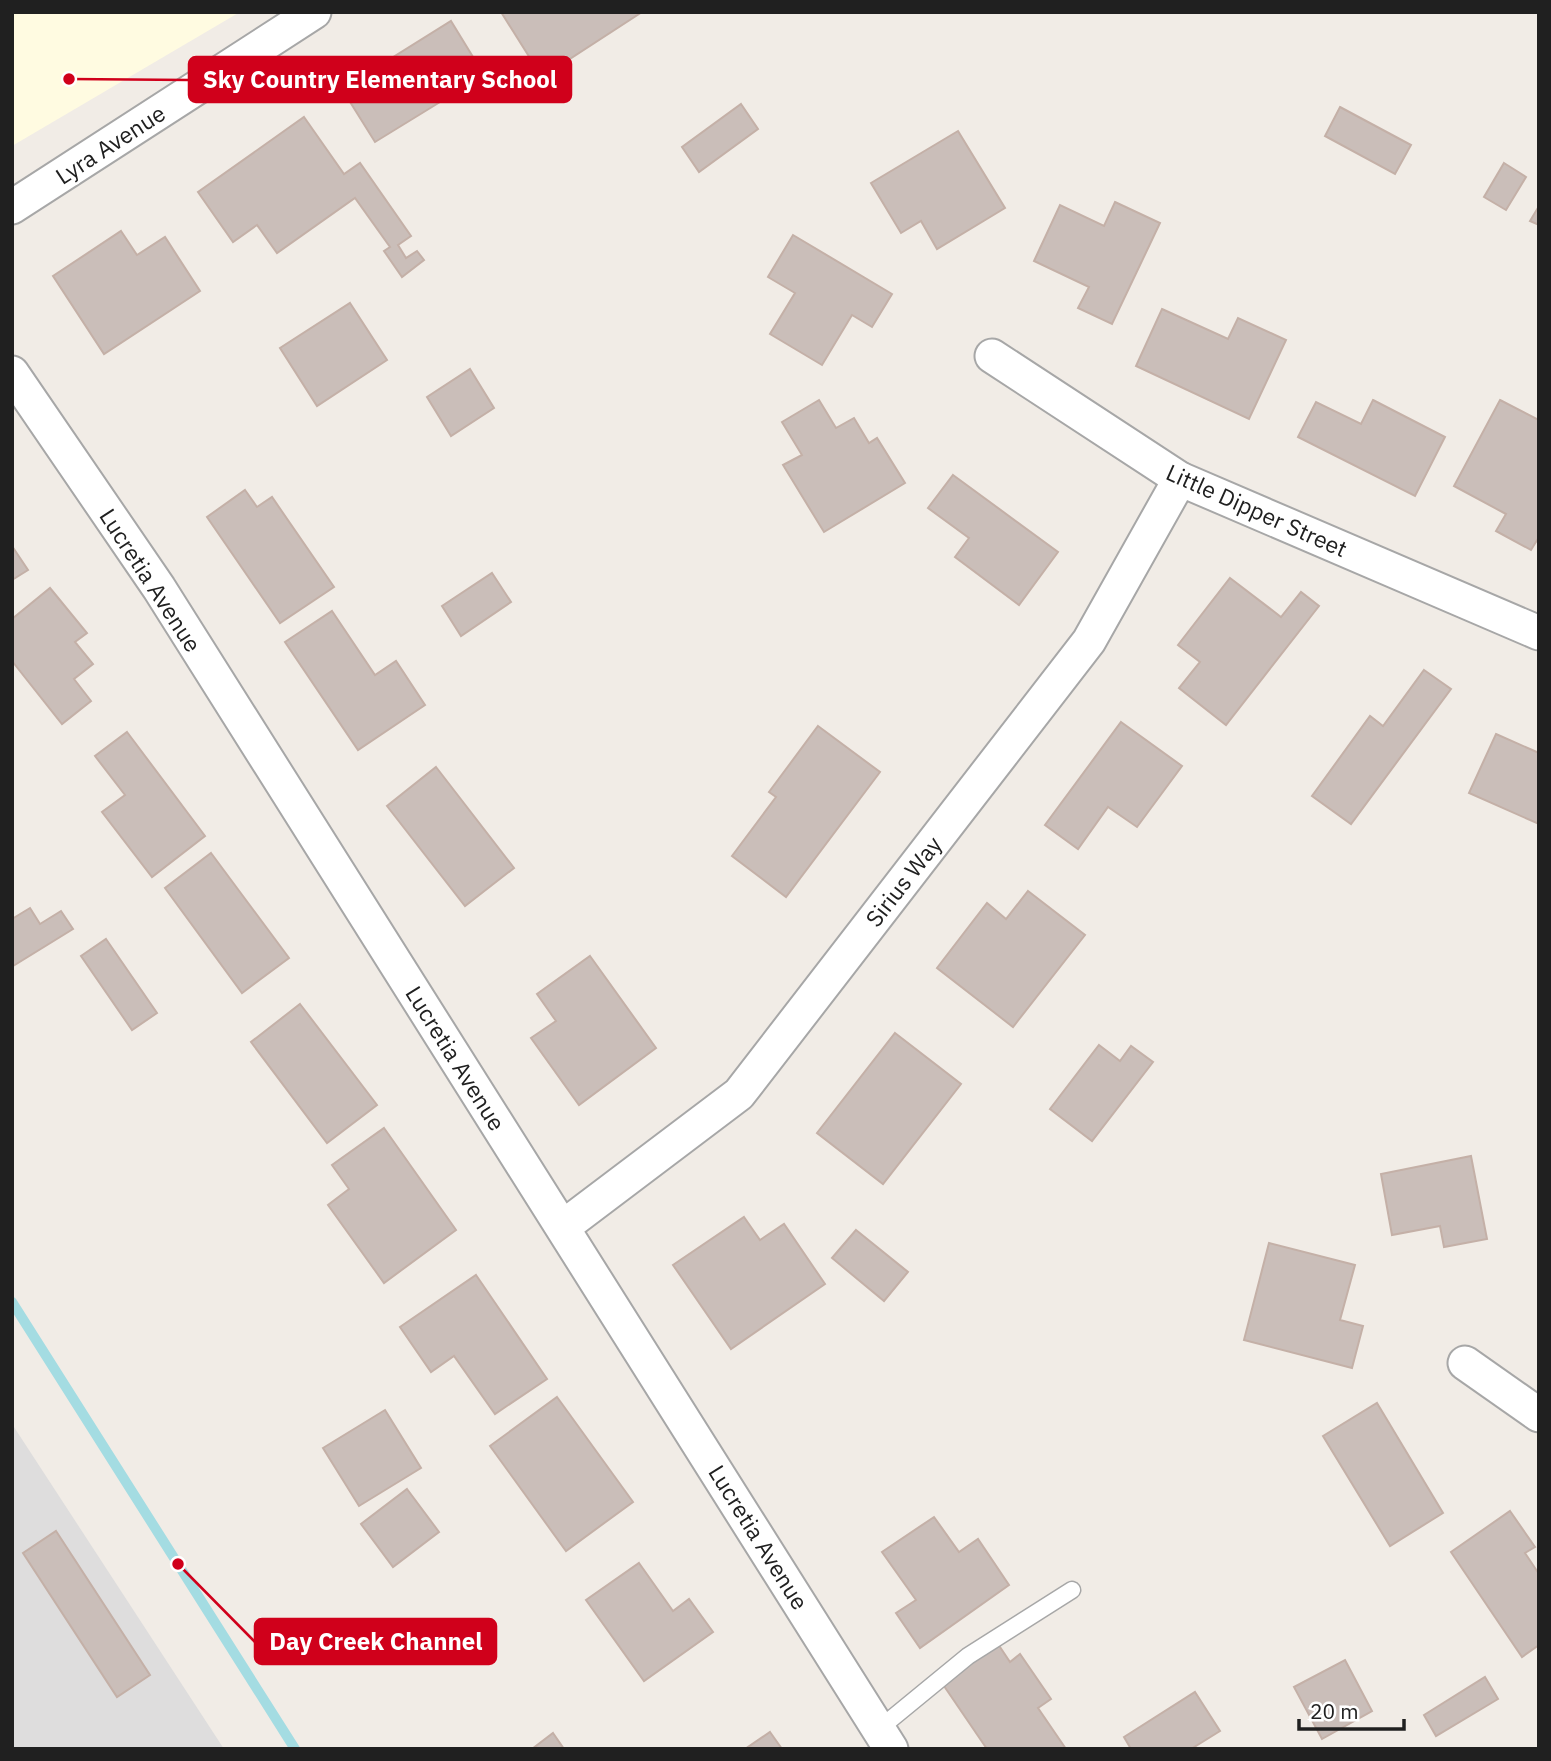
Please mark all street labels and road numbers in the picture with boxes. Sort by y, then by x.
street label: Lyra Avenue [49,97,171,191]
street label: Little Dipper Street [1162,457,1352,563]
street label: Lucretia Avenue [93,503,209,657]
street label: Sirius Way [858,829,948,932]
street label: Lucretia Avenue [400,980,512,1136]
street label: Lucretia Avenue [703,1459,815,1615]

